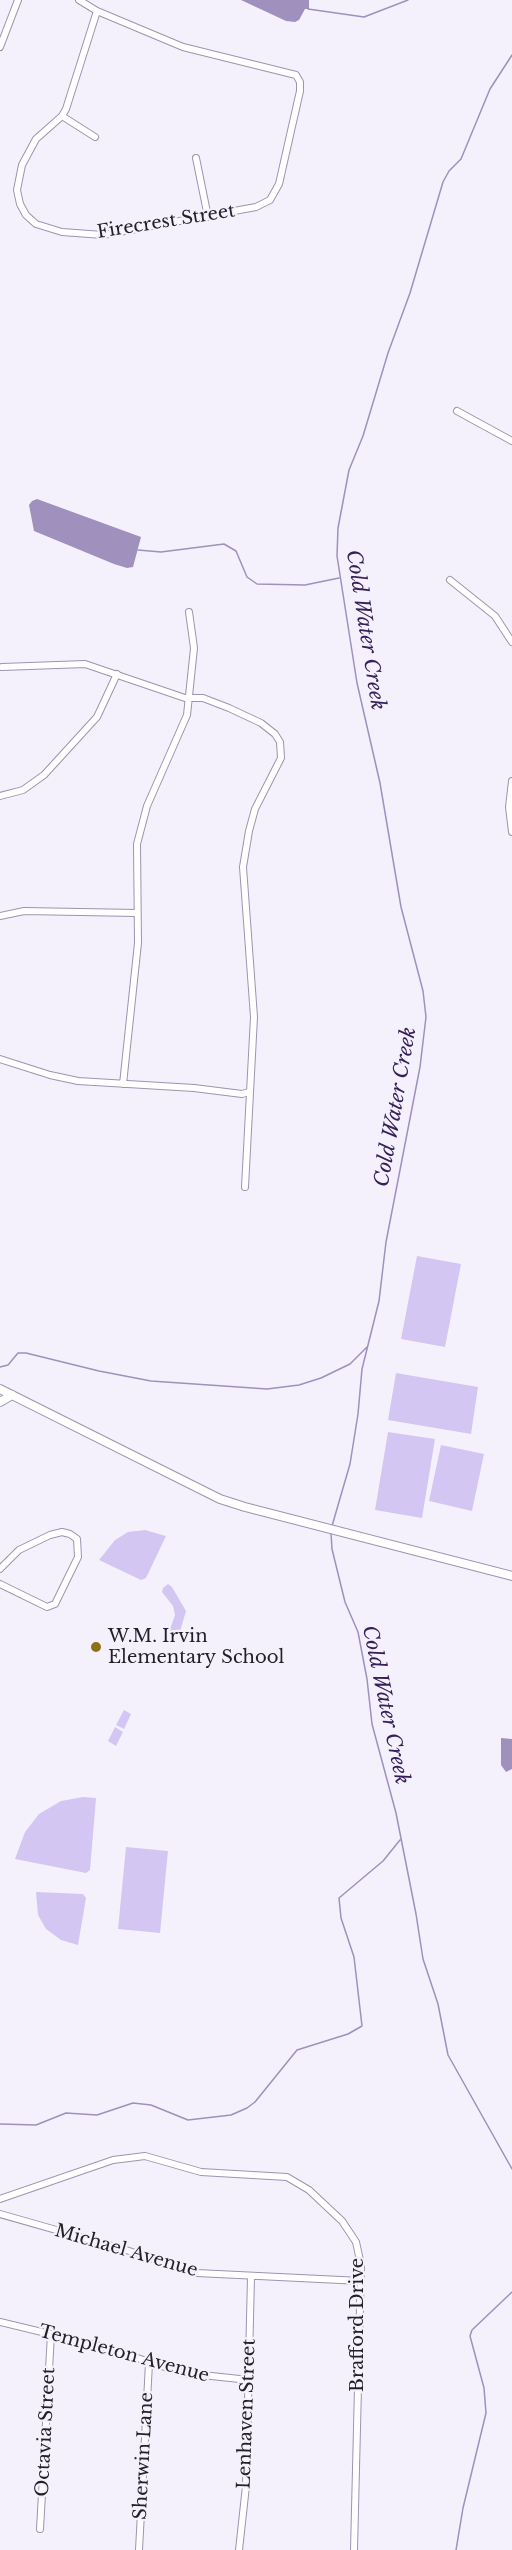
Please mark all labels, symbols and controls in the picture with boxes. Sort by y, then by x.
street label: Firecrest Street [95,200,237,244]
water label: Cold Water Creek [340,548,390,712]
water label: Cold Water Creek [370,1025,422,1189]
water label: Cold Water Creek [356,1623,414,1787]
place label: W.M. Irvin Elementary School [108,1626,284,1668]
marker: W.M. Irvin Elementary School [89,1640,103,1654]
street label: Michael Avenue [52,2220,200,2282]
street label: Brafford Drive [347,2258,369,2392]
street label: Templeton Avenue [37,2321,211,2387]
street label: Lenhaven Street [234,2338,260,2490]
street label: Octavia Street [32,2367,60,2497]
street label: Sherwin Lane [130,2392,158,2520]

